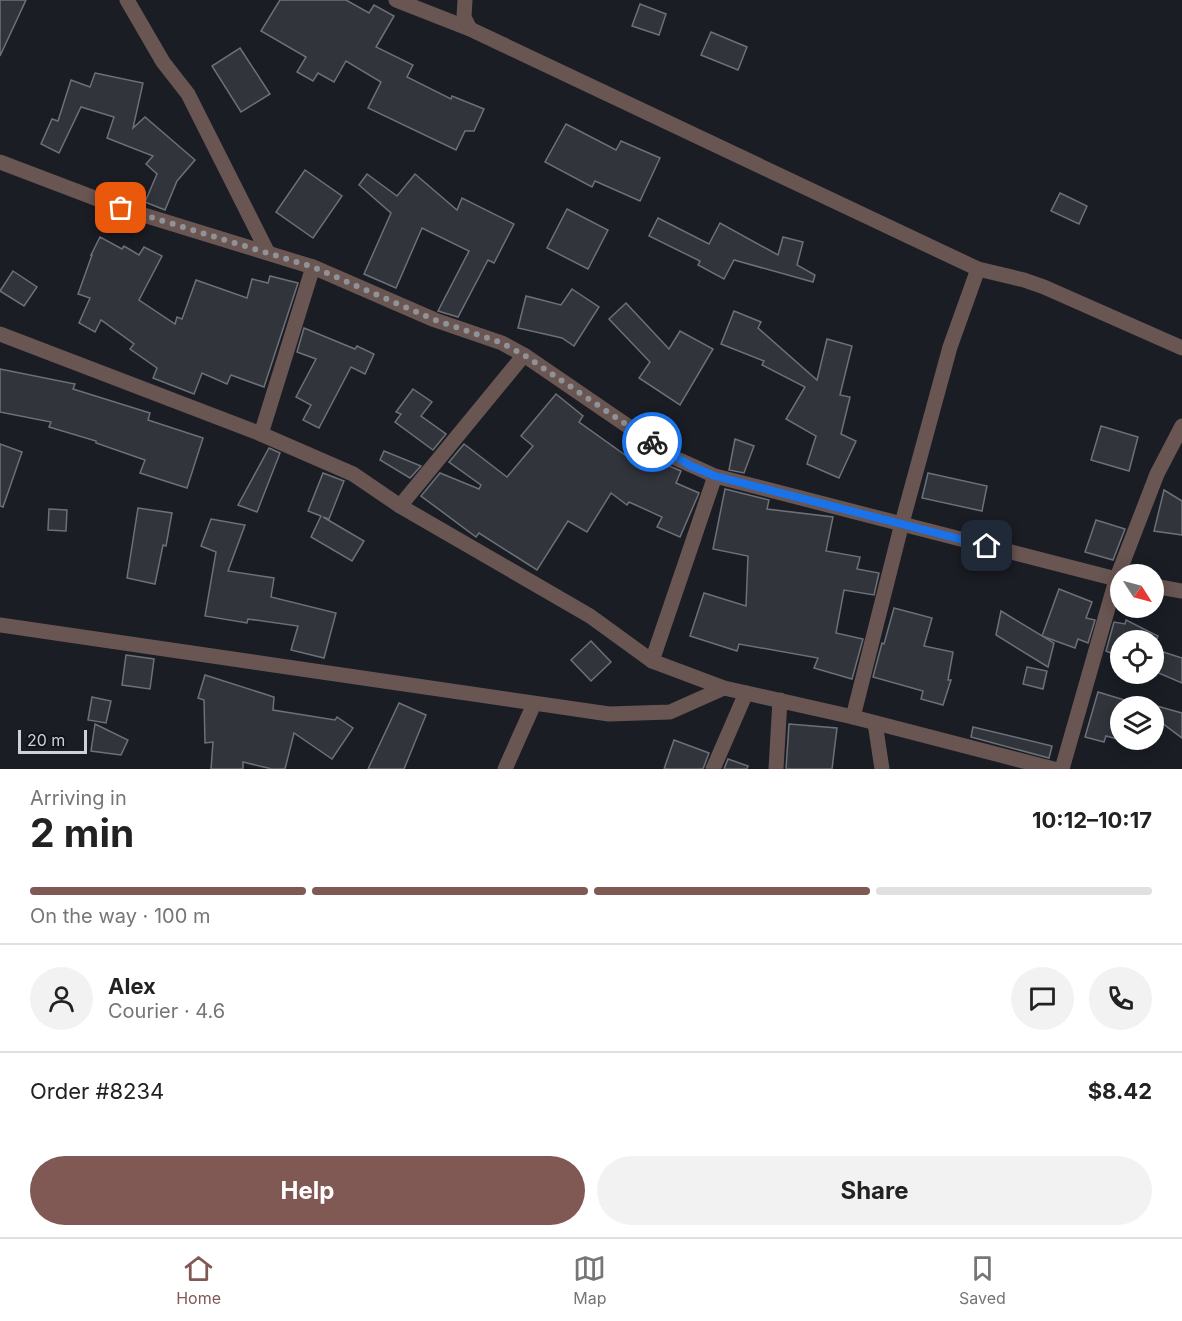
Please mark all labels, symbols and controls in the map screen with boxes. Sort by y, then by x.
pin [95,182,146,233]
icon: bag [104,191,137,224]
courier [622,412,682,472]
icon: bike [636,426,669,459]
pin [961,520,1012,571]
icon: home [970,529,1003,562]
north arrow [1110,564,1164,618]
map controls [1110,564,1164,750]
button: locate [1110,630,1164,684]
button: layers [1110,696,1164,750]
scale bar [18,727,87,754]
text: 20 m [27,730,65,750]
text: Arriving in [30,786,127,810]
text: 10:12–10:17 [1032,807,1152,833]
text: 2 min [30,809,134,856]
text: On the way · 100 m [30,904,210,928]
button: person [30,967,93,1030]
button: chat [1011,967,1074,1030]
button: phone [1089,967,1152,1030]
text: Alex [108,973,156,999]
text: Courier · 4.6 [108,999,225,1023]
text: Order #8234 [30,1078,164,1104]
text: $8.42 [1088,1078,1152,1104]
button: Help [30,1156,585,1225]
button: Share [597,1156,1152,1225]
tab: Home [176,1252,221,1308]
tab: Map [573,1252,607,1308]
tab: Saved [959,1252,1006,1308]

